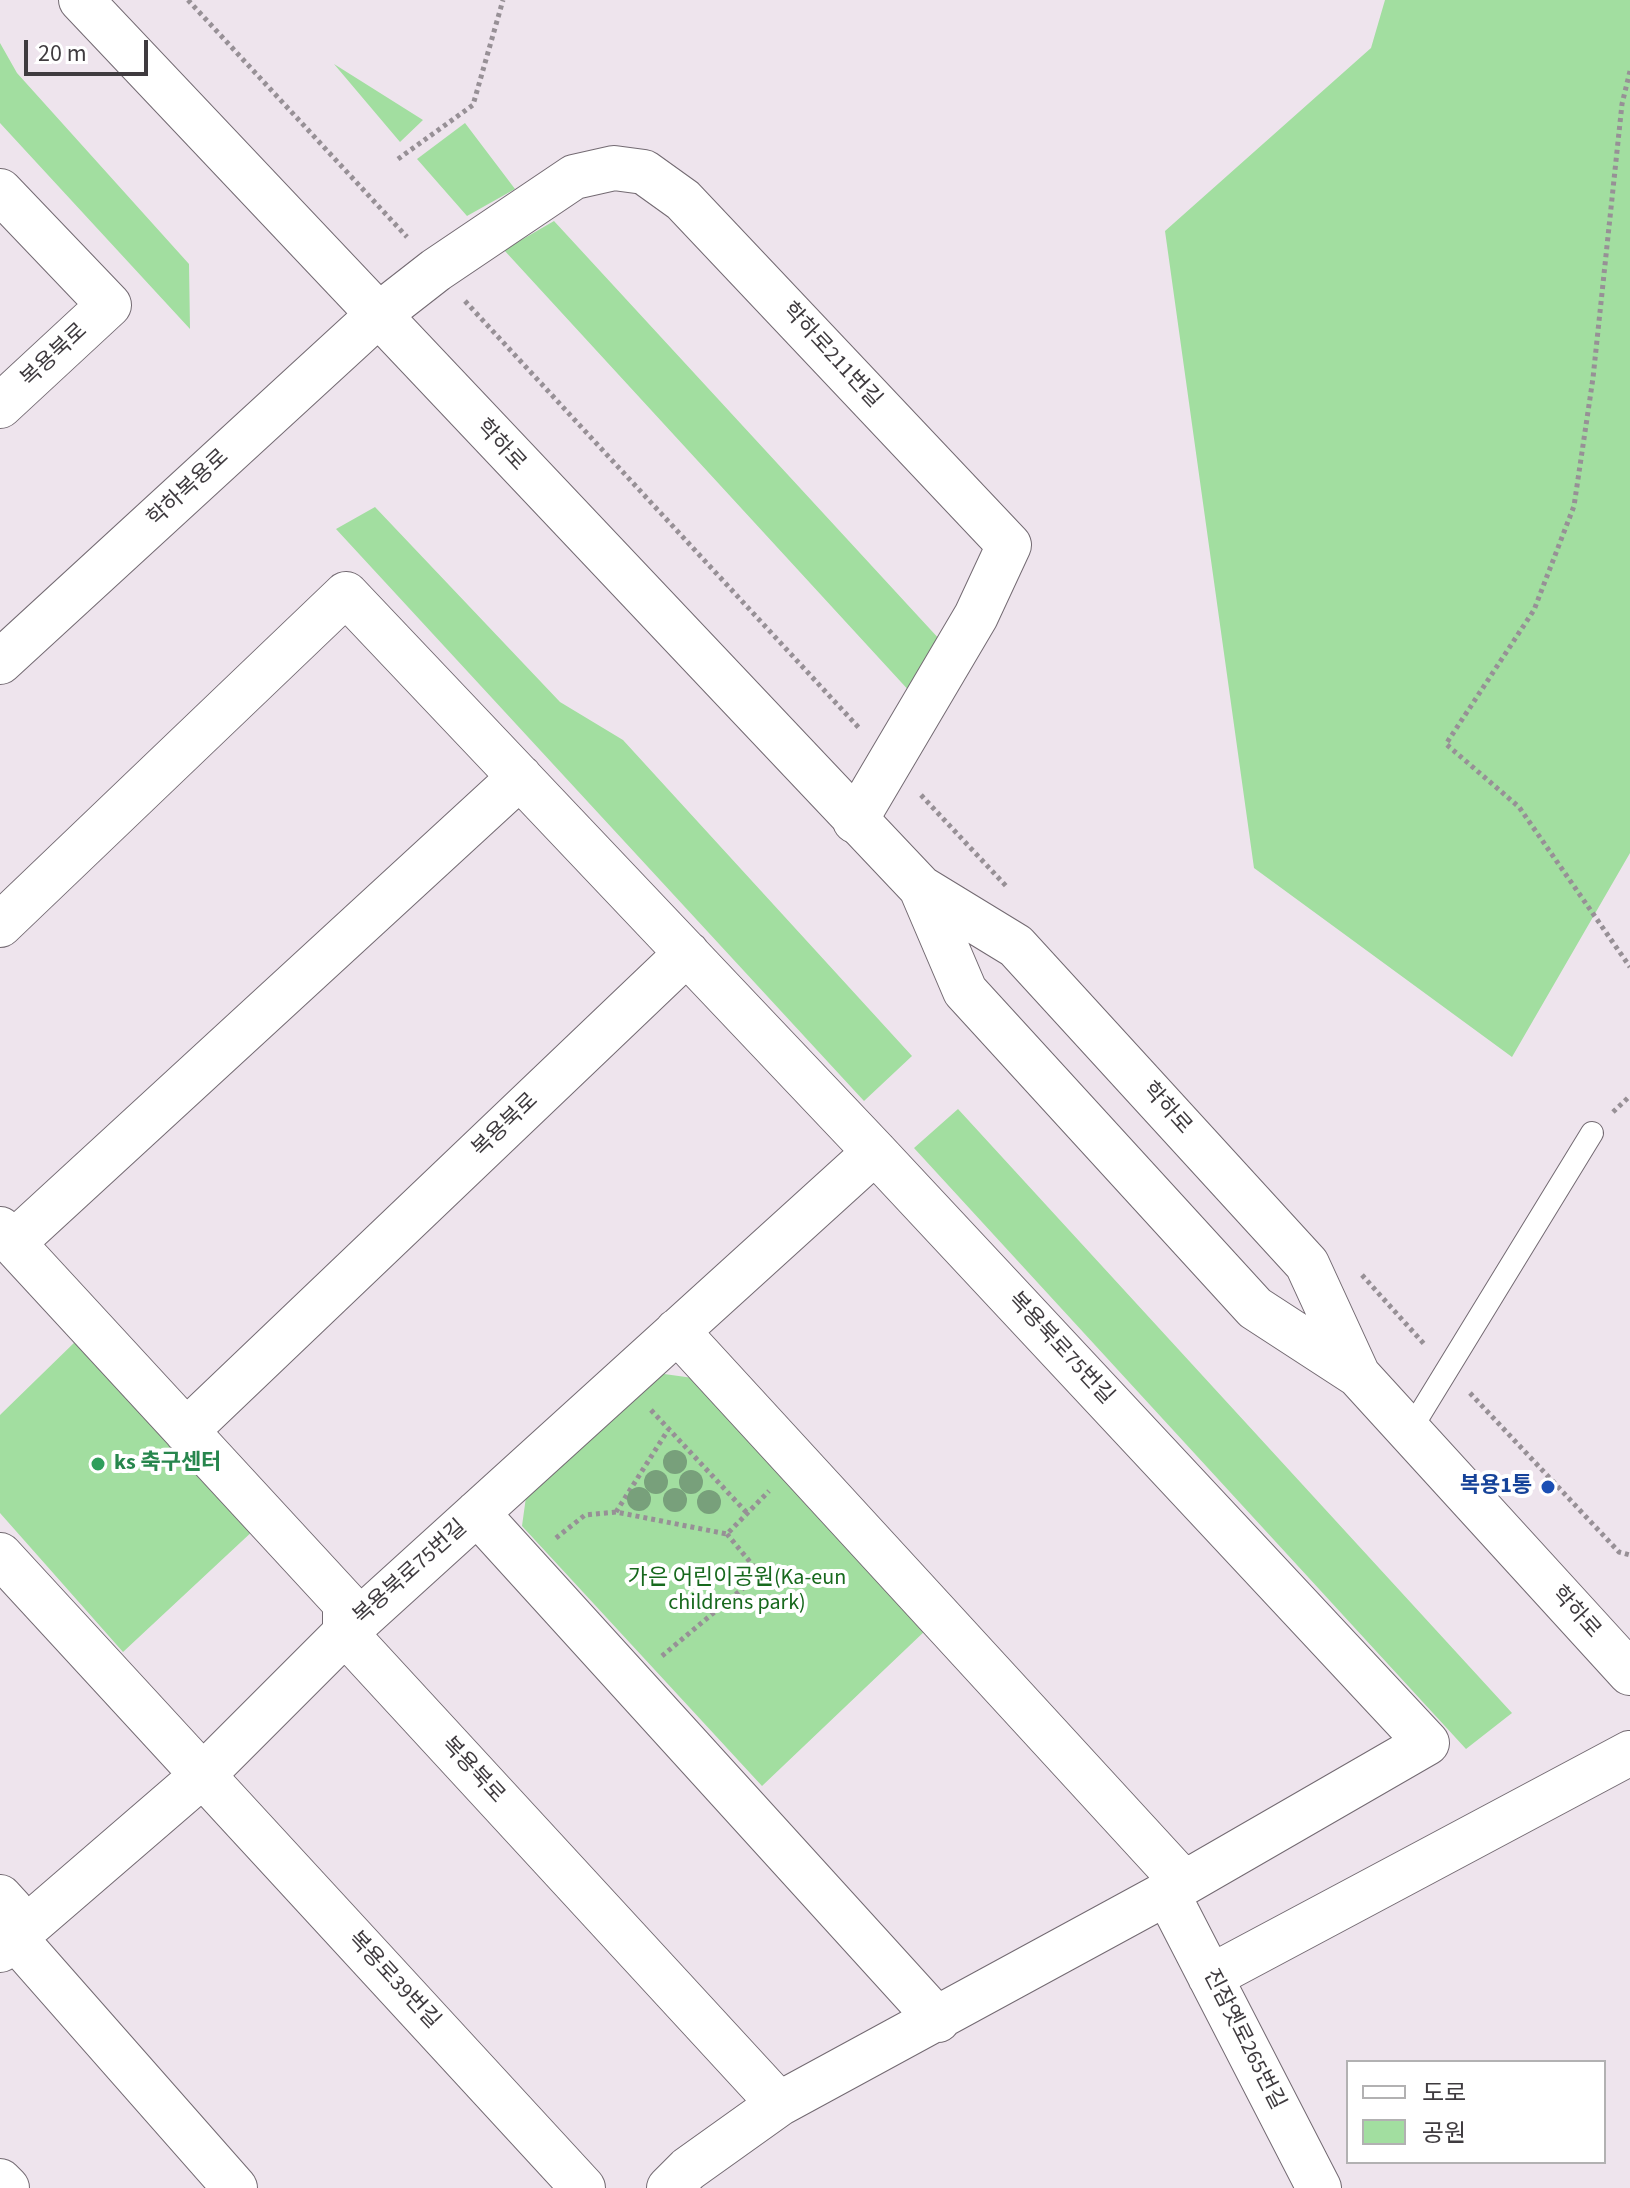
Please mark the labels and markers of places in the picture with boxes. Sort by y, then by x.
place label: ks 축구센터 [114,1451,221,1477]
marker: ks 축구센터 [89,1455,107,1473]
place label: 복용1통 [1460,1474,1532,1500]
marker: 복용1통 [1539,1478,1557,1496]

